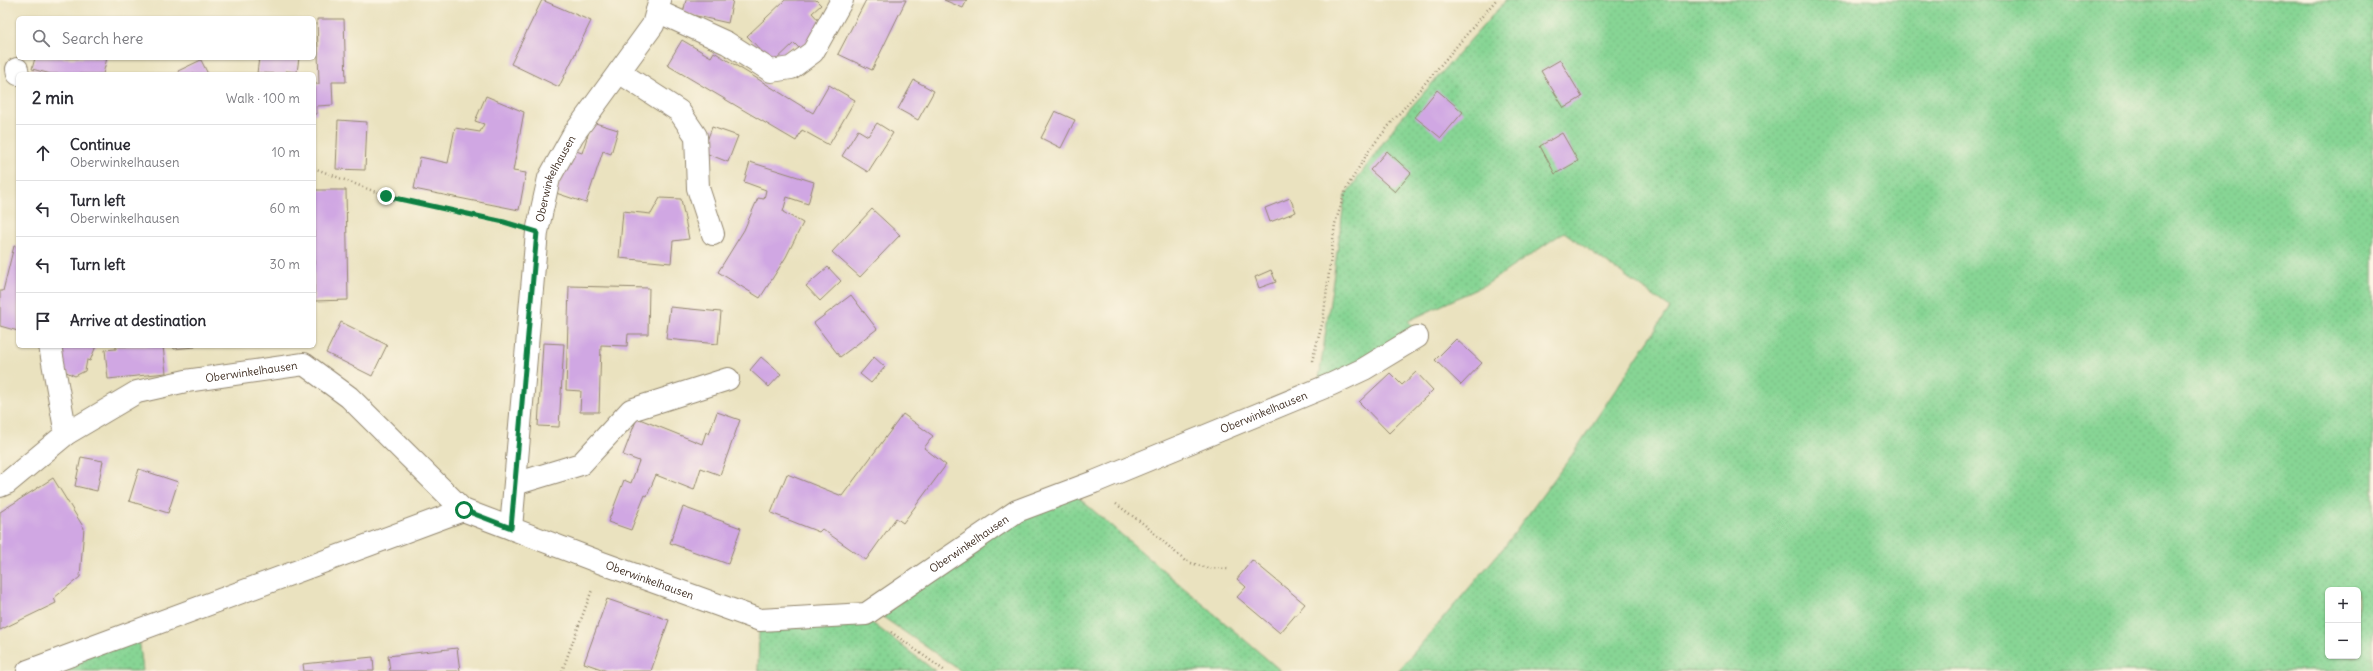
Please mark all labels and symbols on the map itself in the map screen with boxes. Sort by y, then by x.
street label: Oberwinkelhausen [532,133,578,223]
route end [377,187,395,205]
street label: Oberwinkelhausen [204,358,298,385]
street label: Oberwinkelhausen [1218,388,1309,436]
route start [455,501,473,519]
street label: Oberwinkelhausen [927,512,1011,576]
street label: Oberwinkelhausen [604,558,696,603]

